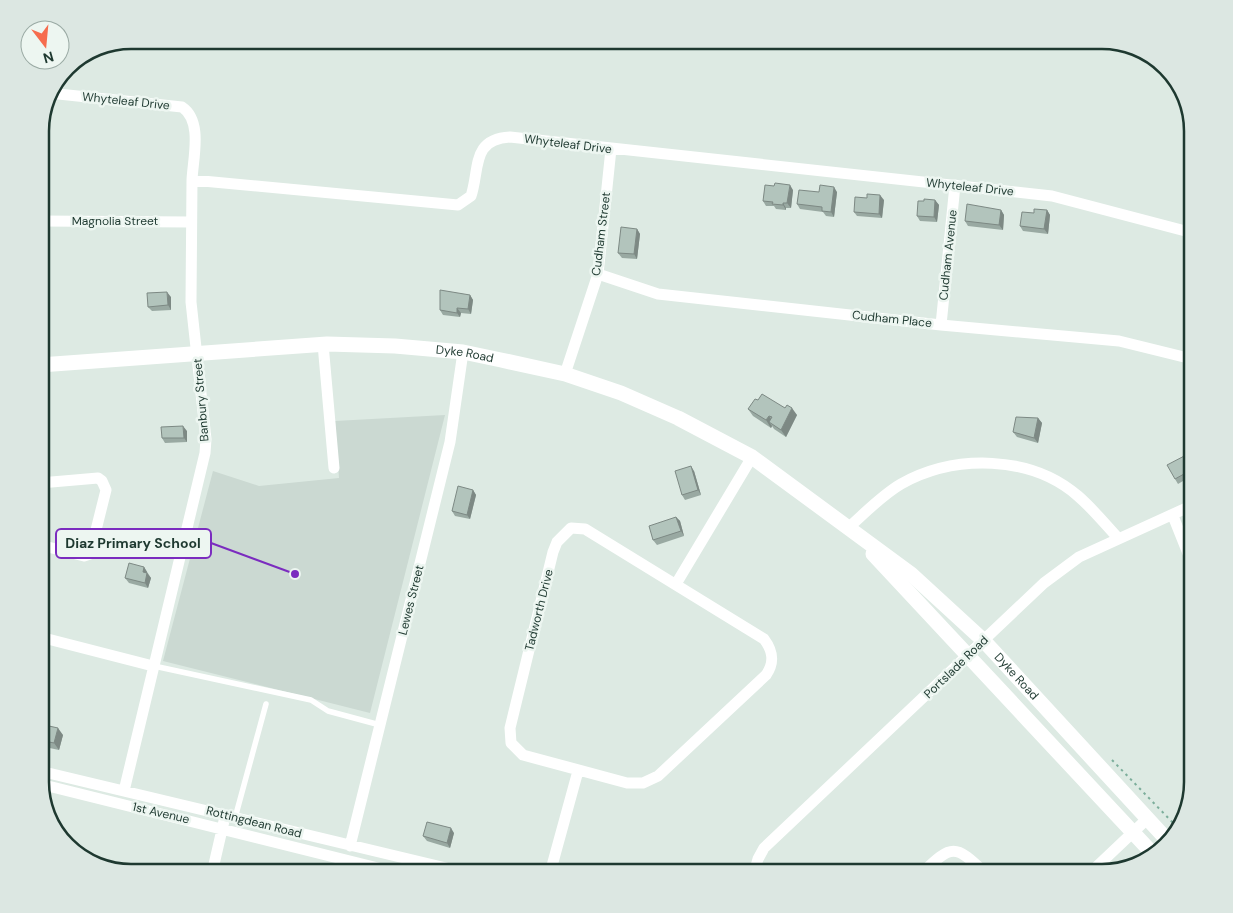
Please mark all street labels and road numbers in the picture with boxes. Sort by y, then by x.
street label: Whyteleaf Drive [81,88,171,114]
street label: Whyteleaf Drive [523,131,613,157]
street label: Whyteleaf Drive [925,174,1015,200]
street label: Cudham Street [588,191,614,277]
street label: Cudham Avenue [935,209,961,301]
street label: Magnolia Street [72,213,159,229]
street label: Cudham Place [851,307,933,331]
street label: Dyke Road [435,342,495,366]
street label: Banbury Street [189,357,213,442]
street label: Lewes Street [395,563,427,637]
street label: Tadworth Drive [521,567,557,652]
street label: Portslade Road [920,632,992,702]
street label: Dyke Road [991,649,1042,703]
street label: 1st Avenue [131,799,191,827]
street label: Rottingdean Road [204,802,304,842]

